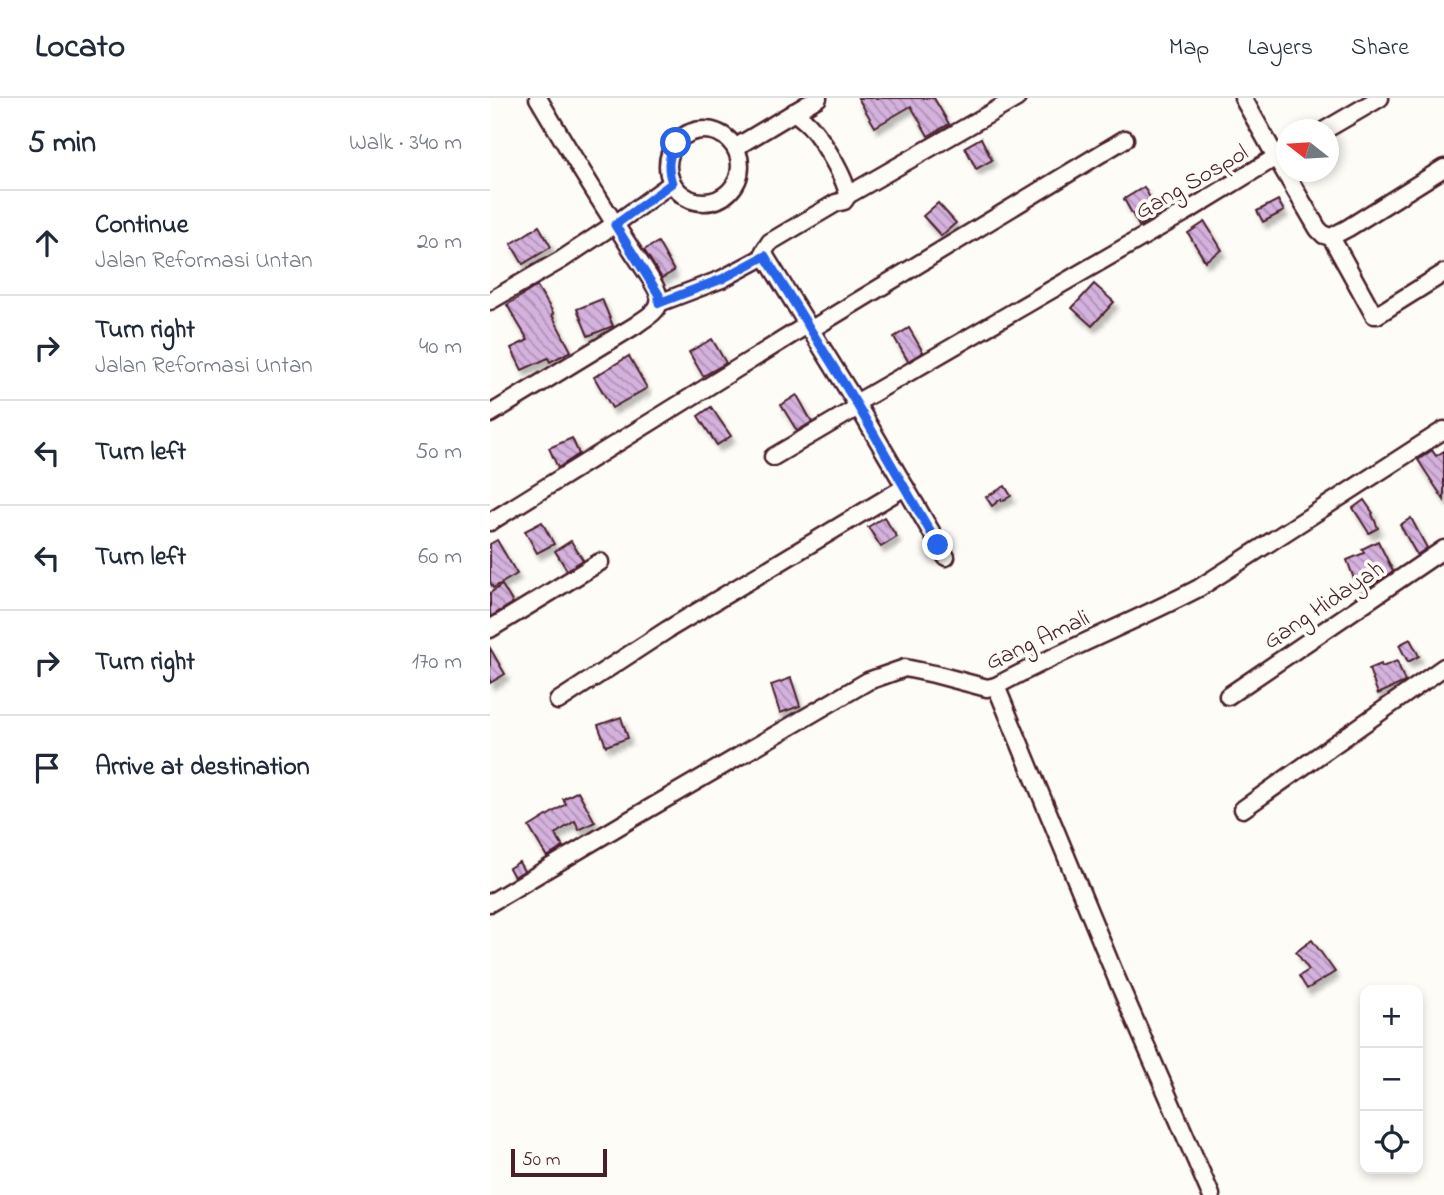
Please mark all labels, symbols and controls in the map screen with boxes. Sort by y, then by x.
text: Locato [35,24,125,72]
text: Map [1169,31,1209,66]
text: Layers [1247,31,1313,66]
text: Share [1351,31,1409,66]
north arrow [1276,119,1339,182]
text: 5 min [28,122,96,166]
text: Walk · 340 m [349,127,462,160]
route start [660,127,691,158]
street label: Gang Sospol [1129,137,1255,230]
text: Continue [95,207,188,245]
icon: ahead [28,224,66,262]
text: 20 m [417,226,462,259]
text: Jalan Reformasi Untan [95,245,313,278]
text: Turn right [95,312,195,350]
icon: right [28,329,66,367]
text: 40 m [419,331,462,364]
text: Jalan Reformasi Untan [95,350,313,383]
icon: left [28,434,66,472]
text: Turn left [95,434,186,472]
text: 50 m [415,436,462,469]
route end [922,529,953,560]
icon: left [28,539,66,577]
text: Turn left [95,539,186,577]
text: 60 m [418,541,462,574]
street label: Gang Hidayah [1257,553,1392,660]
street label: Gang Amali [980,602,1096,681]
icon: right [28,644,66,682]
text: Turn right [95,644,195,682]
text: 170 m [412,646,462,679]
icon: arrive [28,749,66,787]
text: Arrive at destination [95,749,310,787]
map controls [1360,985,1423,1174]
button: + [1360,985,1423,1048]
button: − [1360,1048,1423,1111]
button: locate [1360,1111,1423,1174]
scale bar [511,1146,607,1178]
text: 50 m [522,1147,561,1174]

